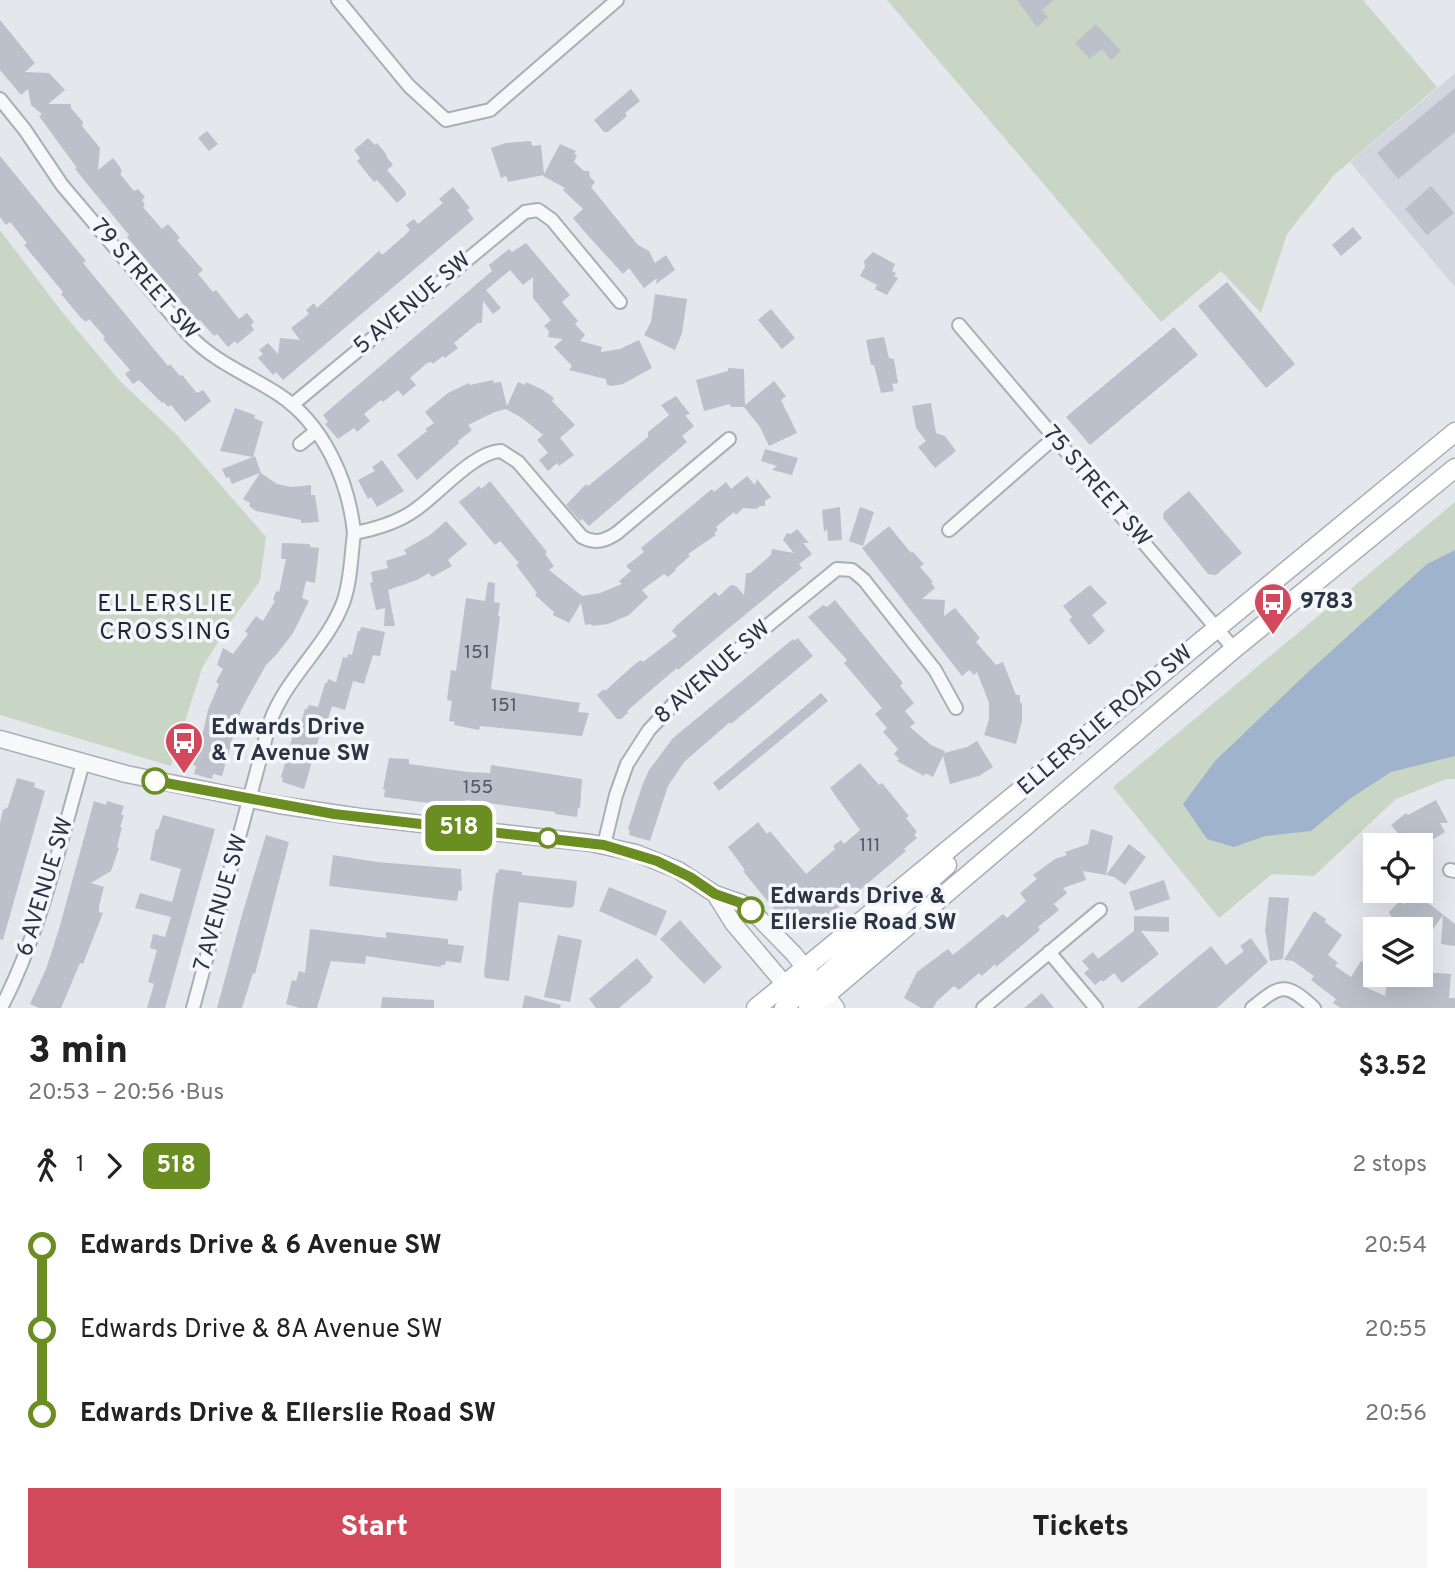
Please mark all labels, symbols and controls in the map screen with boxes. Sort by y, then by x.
street label: 79 STREET SW [84,214,204,346]
street label: 5 AVENUE SW [348,246,478,362]
street label: 75 STREET SW [1035,420,1157,554]
bus stop icon: 9783 [1252,581,1294,636]
place label: 9783 [1300,588,1354,617]
district label: ELLERSLIE CROSSING [97,590,235,648]
street label: 8 AVENUE SW [649,615,777,731]
street label: ELLERSLIE ROAD SW [1012,639,1200,803]
house number: 151 [464,641,490,665]
house number: 151 [491,694,517,718]
place label: Edwards Drive & 7 Avenue SW [211,714,370,769]
bus stop icon: Edwards Drive & 7 Avenue SW [163,720,205,775]
unlabelled marker [142,768,168,794]
house number: 155 [463,776,493,800]
line badge: 518 [419,805,499,851]
text: 518 [439,813,479,843]
street label: 6 AVENUE SW [11,814,81,960]
unlabelled marker [538,828,558,848]
street label: 7 AVENUE SW [189,831,255,975]
map controls [1363,833,1433,987]
button: locate [1363,833,1433,903]
house number: 111 [859,834,881,858]
place label: Edwards Drive & Ellerslie Road SW [770,883,956,938]
marker: Edwards Drive & Ellerslie Road SW [738,897,764,923]
button: layers [1363,917,1433,987]
text: 3 min [28,1028,128,1077]
text: $3.52 [1358,1051,1427,1084]
text: 20:53 – 20:56 · Bus [28,1079,224,1108]
icon: walk [28,1147,66,1185]
icon: forward [95,1147,133,1185]
text: 1 [76,1151,85,1180]
text: 518 [157,1151,196,1181]
text: 2 stops [1352,1151,1427,1180]
text: Edwards Drive & 6 Avenue SW [80,1230,442,1263]
text: 20:54 [1364,1232,1427,1261]
text: Edwards Drive & 8A Avenue SW [80,1314,443,1347]
text: 20:55 [1364,1316,1427,1345]
text: Edwards Drive & Ellerslie Road SW [80,1398,496,1431]
text: 20:56 [1365,1400,1427,1429]
button: Start [28,1488,721,1568]
button: Tickets [735,1488,1427,1568]

